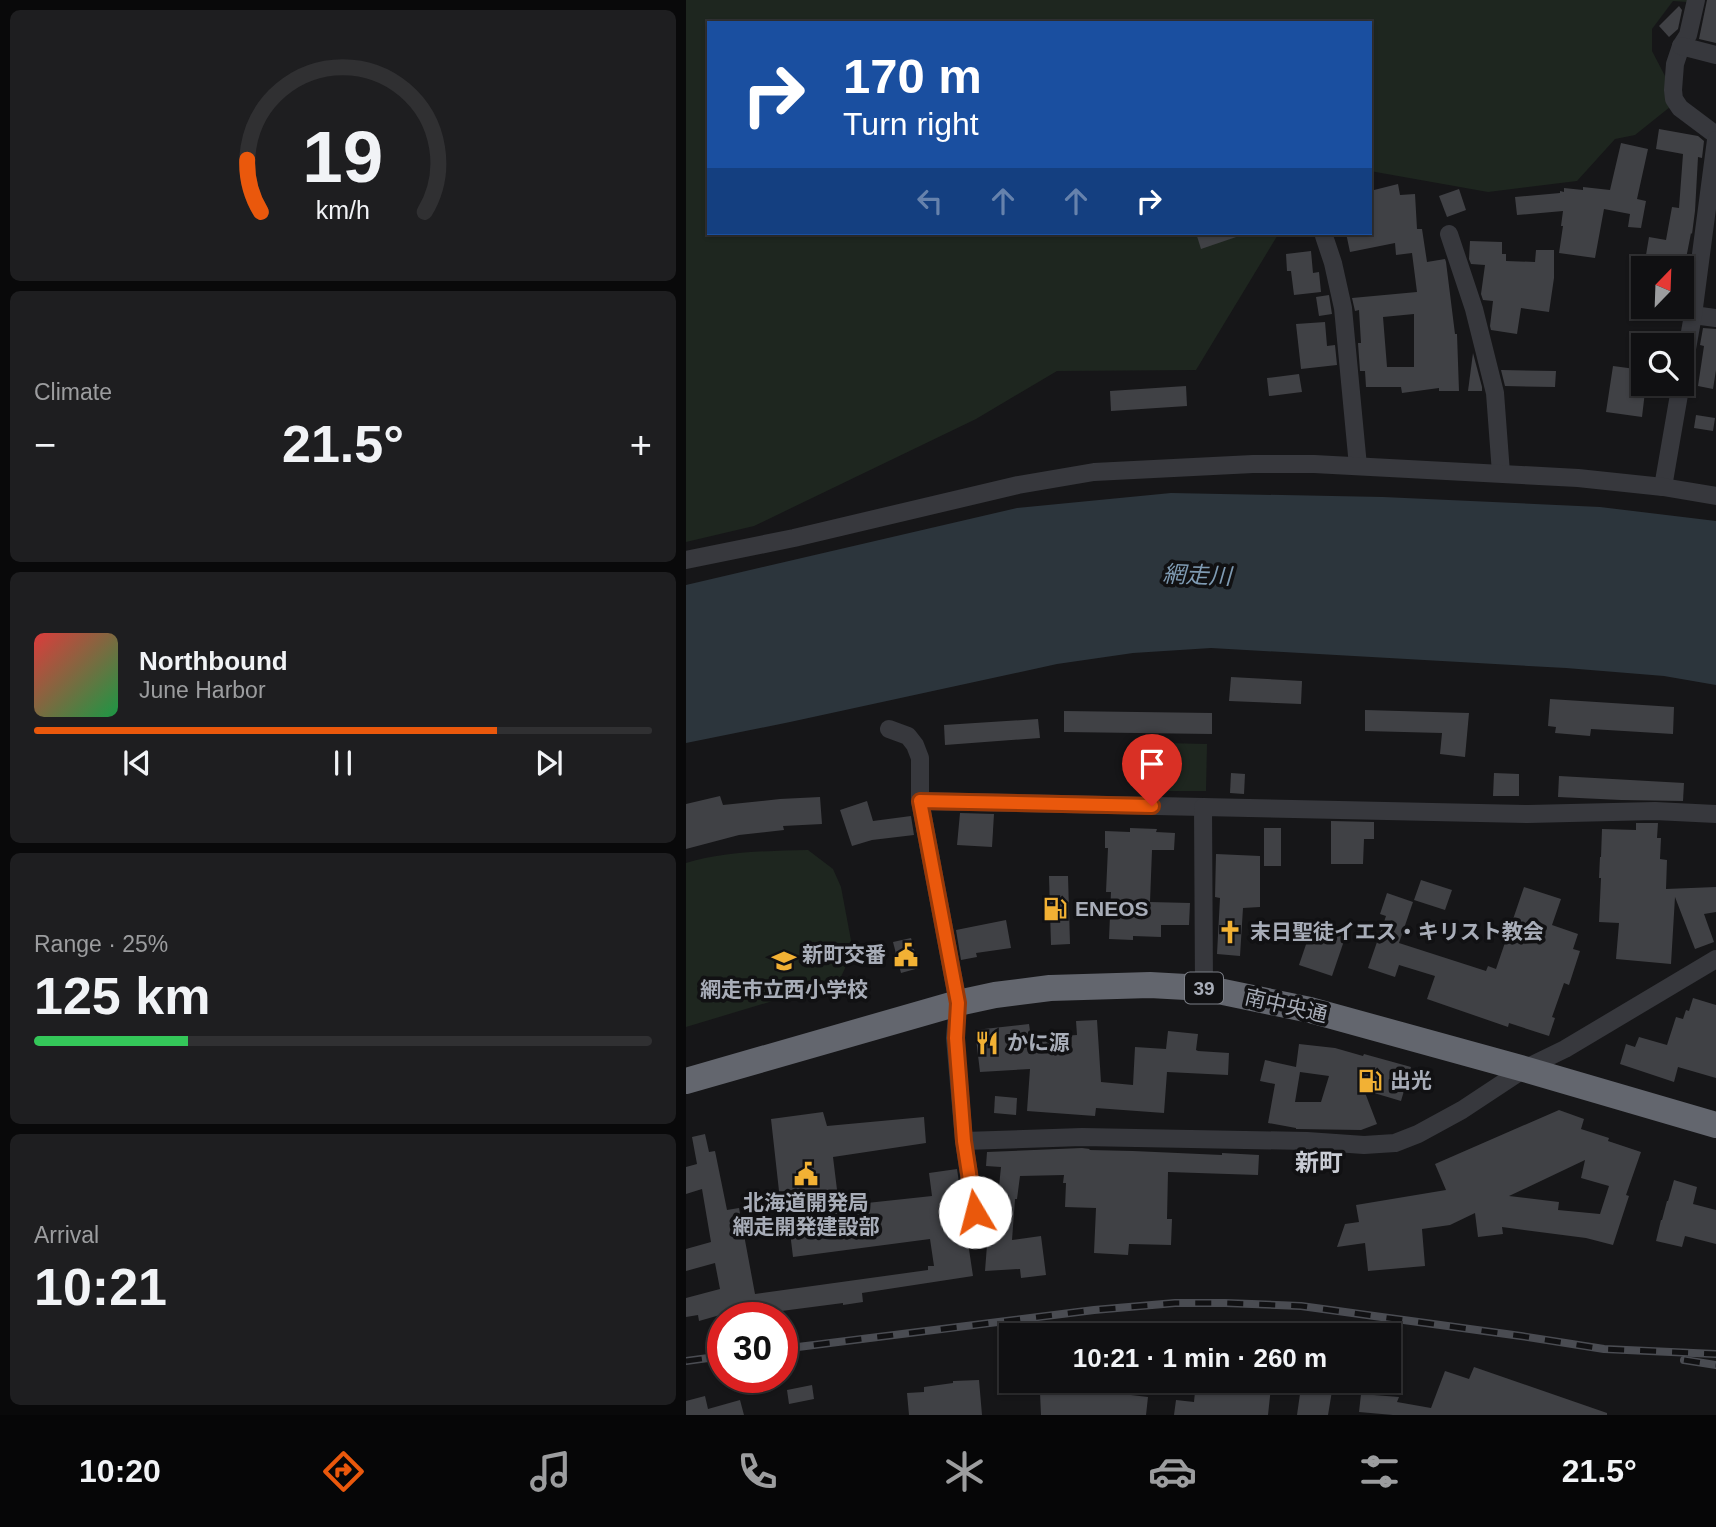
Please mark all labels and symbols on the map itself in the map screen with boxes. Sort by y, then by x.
north arrow [1631,256,1694,318]
water label: 網走川 [1162,561,1235,589]
pin [1122,734,1182,806]
fuel station icon: ENEOS [1041,895,1069,923]
place label: ENEOS [1075,897,1149,920]
church icon: 末日聖徒イエス・キリスト教会 [1216,918,1244,946]
place label: 末日聖徒イエス・キリスト教会 [1250,920,1544,943]
public building icon: 新町交番 [892,941,920,969]
place label: 新町交番 [802,943,886,966]
school or university icon: 網走市立西小学校 [770,947,798,975]
road number: 39 [1185,972,1223,1004]
place label: 網走市立西小学校 [700,978,868,1001]
street label: 南中央通 [1243,985,1330,1026]
restaurant icon: かに源 [973,1029,1001,1057]
place label: かに源 [1007,1031,1070,1054]
fuel station icon: 出光 [1356,1067,1384,1095]
place label: 出光 [1390,1069,1432,1092]
district label: 新町 [1295,1149,1343,1176]
public building icon: 北海道開発局 網走開発建設部 [792,1160,820,1188]
position arrow [938,1175,1012,1249]
place label: 北海道開発局 網走開発建設部 [733,1191,880,1238]
speed limit sign: 30 [707,1302,798,1393]

